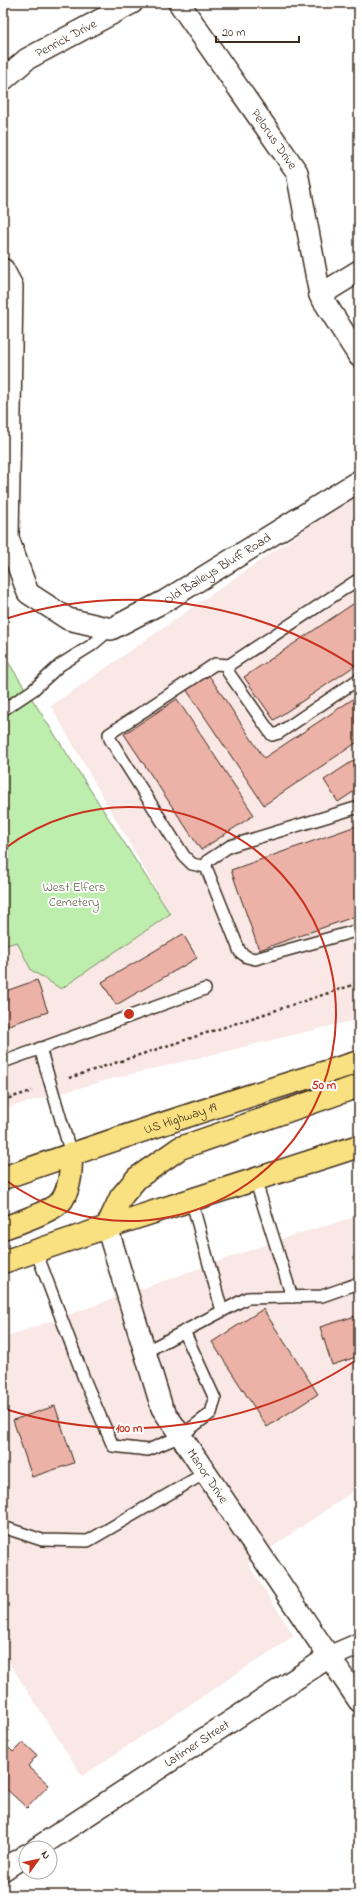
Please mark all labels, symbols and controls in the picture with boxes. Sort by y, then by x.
street label: Penrick Drive [32,14,100,62]
scale bar [216,18,299,44]
text: 20 m [222,24,245,42]
street label: Pelorus Drive [246,105,302,173]
street label: Old Baileys Bluff Road [160,528,275,609]
park label: West Elfers Cemetery [43,878,106,913]
centre of rings [122,1007,136,1021]
text: 50 m [312,1077,337,1095]
street label: US Highway 19 [141,1097,219,1139]
text: 100 m [116,1420,143,1438]
street label: Manor Drive [182,1445,233,1507]
street label: Latimer Street [160,1715,234,1772]
north arrow [18,1840,58,1880]
text: N [37,1848,54,1863]

